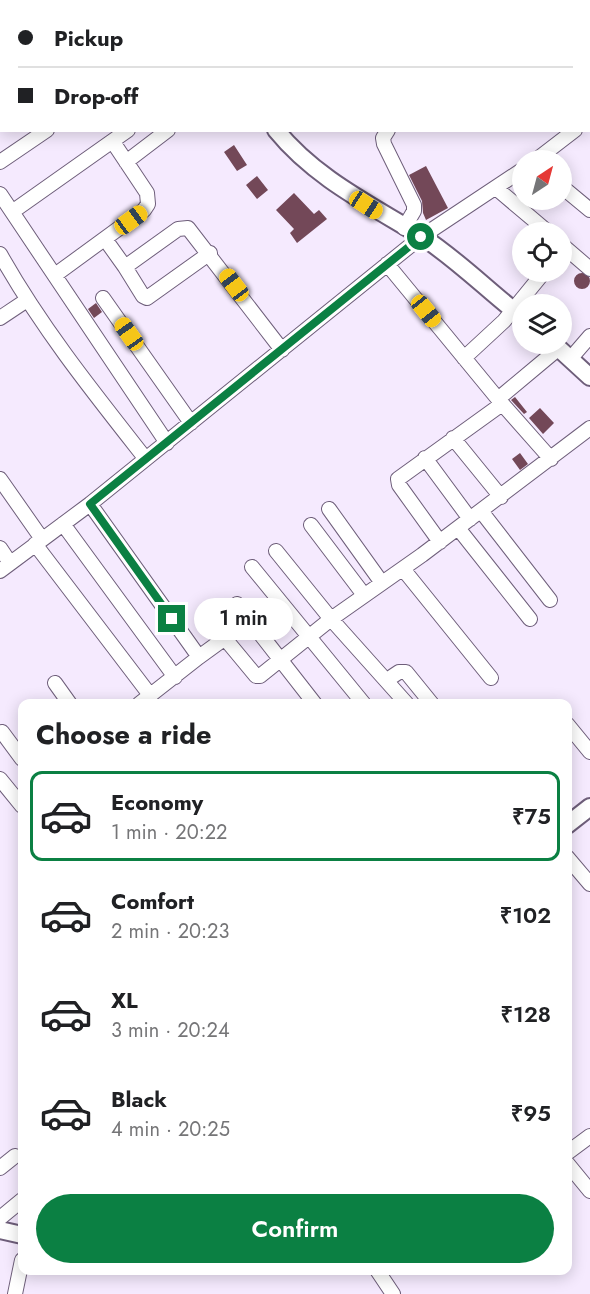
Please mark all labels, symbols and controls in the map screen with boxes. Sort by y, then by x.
text: Pickup [54,22,123,54]
text: Drop-off [54,80,138,112]
north arrow [512,150,572,210]
map controls [512,150,572,354]
car [346,188,386,222]
car [111,202,151,238]
button: locate [512,222,572,282]
route start [407,223,434,250]
car [216,265,252,305]
car [408,291,444,331]
button: layers [512,294,572,354]
car [111,314,147,354]
callout: 1 min [193,598,292,640]
text: 1 min [219,604,268,633]
route end [158,605,185,632]
text: Choose a ride [36,715,211,754]
text: Economy [111,786,203,818]
icon: car [39,789,93,843]
text: ₹75 [512,800,551,832]
text: 1 min · 20:22 [111,818,227,847]
text: Comfort [111,885,194,917]
icon: car [39,888,93,942]
text: ₹102 [500,899,551,931]
text: 2 min · 20:23 [111,917,229,946]
text: XL [111,984,138,1016]
icon: car [39,987,93,1041]
text: ₹128 [501,998,551,1030]
text: 3 min · 20:24 [111,1016,230,1045]
text: Black [111,1083,167,1115]
icon: car [39,1086,93,1140]
text: ₹95 [511,1097,551,1129]
text: 4 min · 20:25 [111,1115,230,1144]
button: Confirm [36,1194,554,1263]

